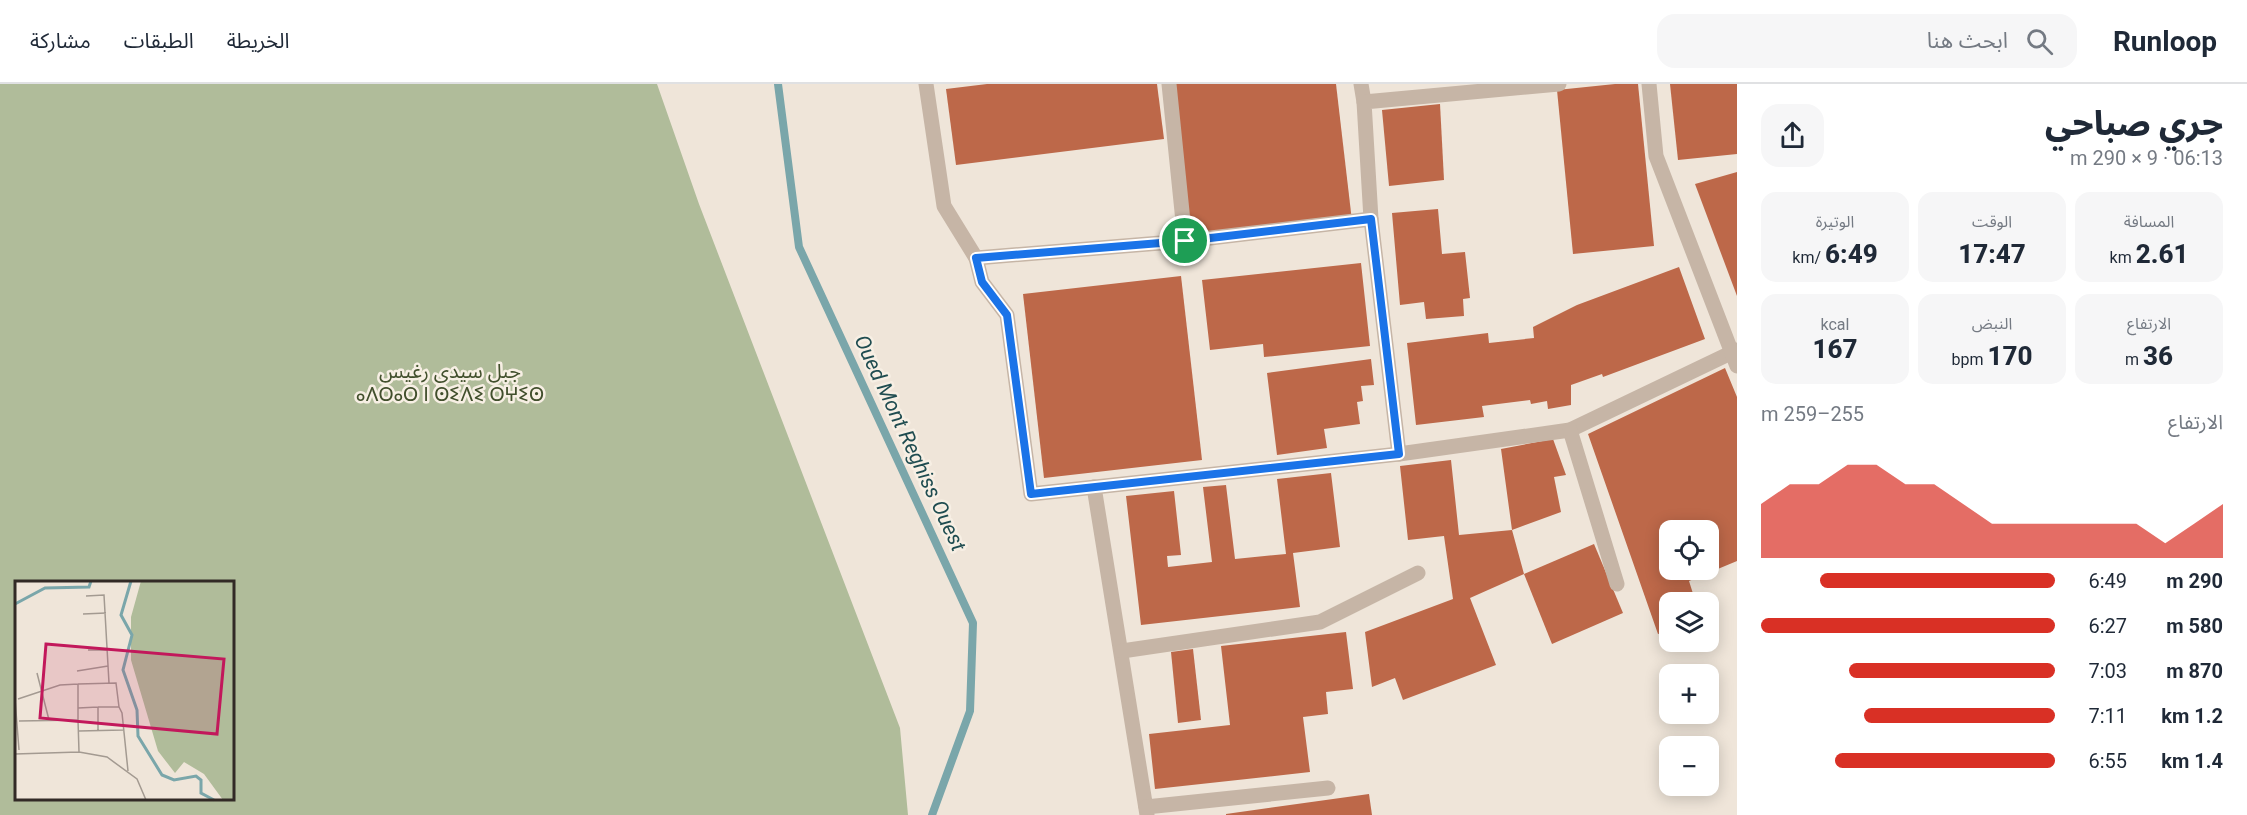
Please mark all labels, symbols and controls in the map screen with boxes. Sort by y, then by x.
search box [1657,14,2077,68]
icon: search [2023,25,2056,58]
text: Runloop [2113,25,2217,58]
text: ابحث هنا [1927,28,2008,53]
text: مشاركة [30,29,91,53]
text: الطبقات [124,29,194,53]
text: الخريطة [227,29,290,53]
button: share [1761,104,1824,167]
text: جري صباحي [2045,104,2223,143]
text: 06:13 · 9 × 290 m [2070,146,2223,170]
text: الوتيرة [1816,212,1854,231]
text: الوقت [1972,212,2012,231]
text: المسافة [2124,212,2174,231]
pin [1159,215,1210,266]
icon: arrive [1168,224,1201,257]
text: 6:49 [1825,239,1878,269]
text: 17:47 [1958,239,2026,269]
text: 2.61 [2136,239,2188,269]
text: /km [1792,248,1825,267]
text: km [2110,248,2136,267]
text: النبض [1972,314,2012,333]
text: الارتفاع [2127,314,2171,333]
text: kcal [1821,315,1849,334]
water label: Oued Mont Reghiss Ouest [849,331,971,555]
text: 167 [1813,334,1857,364]
text: 170 [1987,341,2032,371]
text: 36 [2143,341,2173,371]
text: bpm [1952,350,1987,369]
text: m [2125,350,2143,369]
park label: جبل سيدي رغيس ⴰⴷⵔⴰⵔ ⵏ ⵙⵉⴷⵉ ⵔⵖⵉⵙ [356,359,544,406]
text: 255–259 m [1761,402,1864,426]
text: الارتفاع [2168,410,2223,434]
map controls [1659,520,1719,796]
button: locate [1659,520,1719,580]
text: 6:49 [2088,569,2127,593]
text: 290 m [2166,569,2223,593]
inset map [15,581,234,800]
button: layers [1659,592,1719,652]
text: 6:27 [2088,614,2127,638]
text: 580 m [2166,614,2223,638]
text: 7:03 [2088,659,2127,683]
text: 870 m [2166,659,2223,683]
button: + [1659,664,1719,724]
text: 7:11 [2088,704,2127,728]
text: 1.2 km [2161,704,2223,728]
button: − [1659,736,1719,796]
text: 6:55 [2088,749,2127,773]
text: 1.4 km [2161,749,2223,773]

